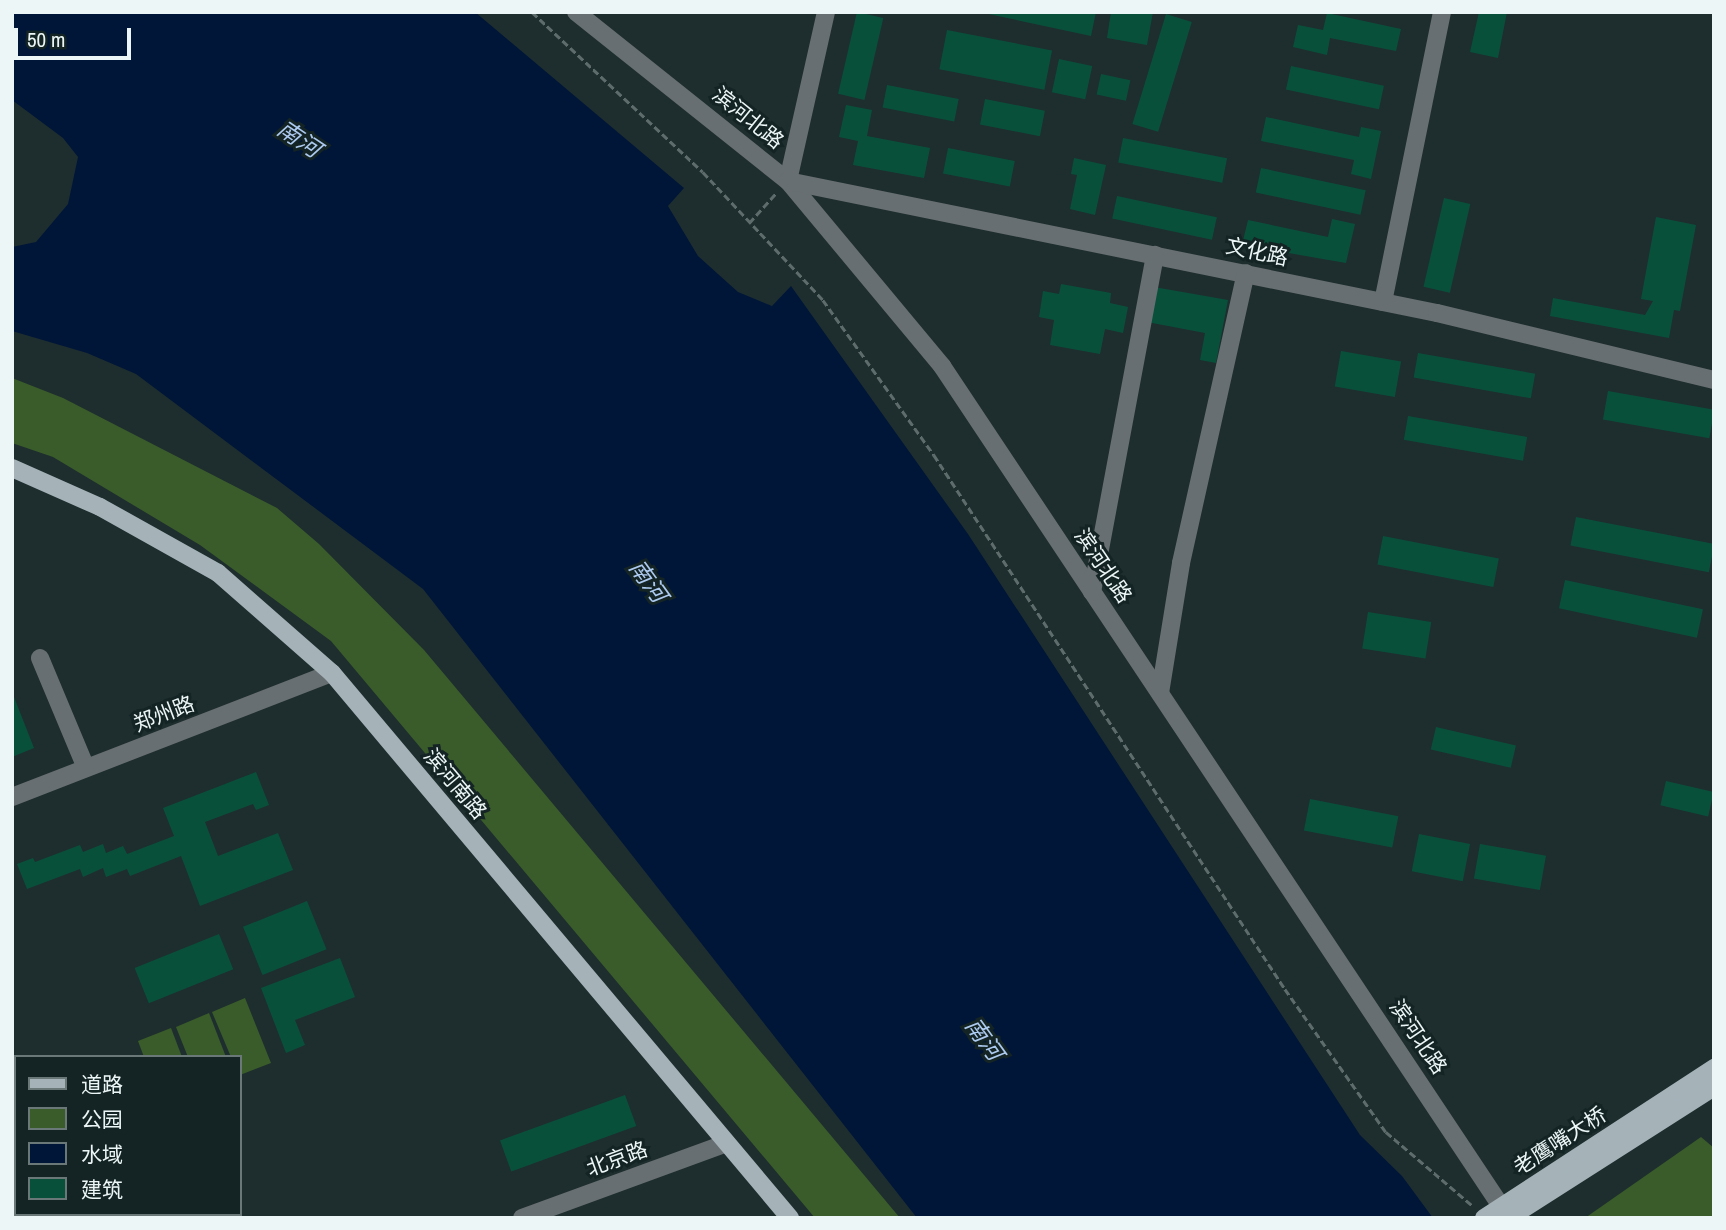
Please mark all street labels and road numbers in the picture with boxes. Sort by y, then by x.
street label: 滨河北路 [707,82,789,154]
street label: 文化路 [1224,233,1290,271]
street label: 滨河北路 [1069,524,1137,608]
street label: 郑州路 [130,691,198,737]
street label: 滨河南路 [418,744,492,824]
street label: 滨河北路 [1384,995,1452,1079]
street label: 老鹰嘴大桥 [1509,1102,1611,1180]
street label: 北京路 [583,1136,651,1182]

